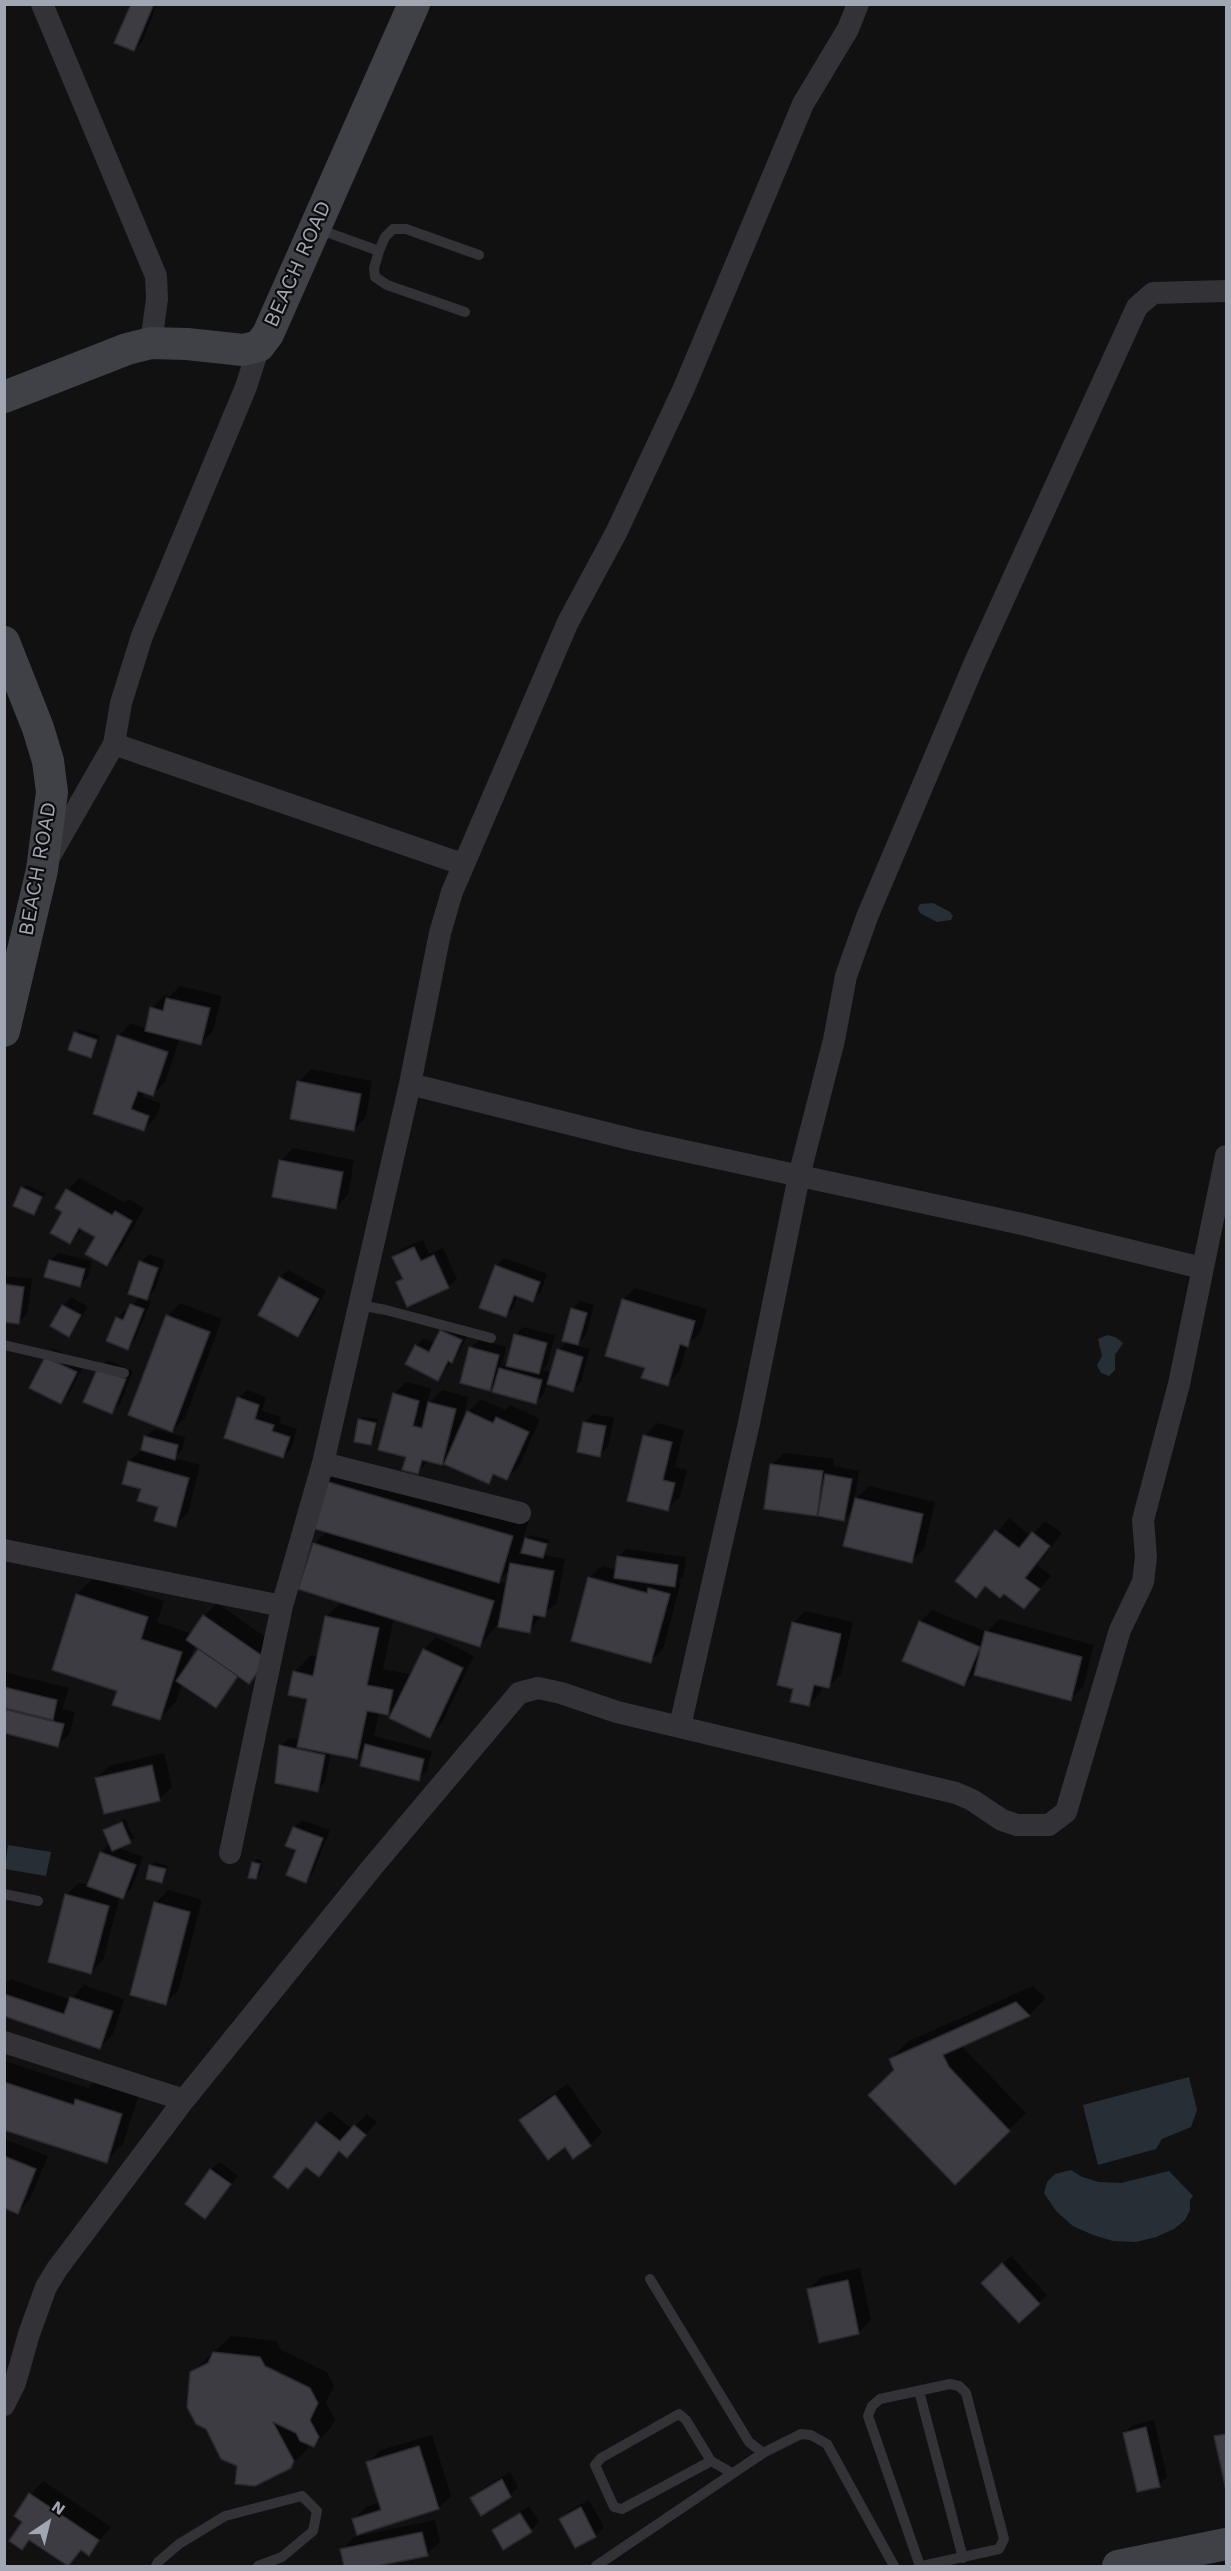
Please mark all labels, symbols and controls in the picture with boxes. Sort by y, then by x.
street label: BEACH ROAD [259,197,337,331]
street label: BEACH ROAD [14,800,62,938]
north arrow [18,2493,78,2553]
text: N [48,2497,69,2519]

